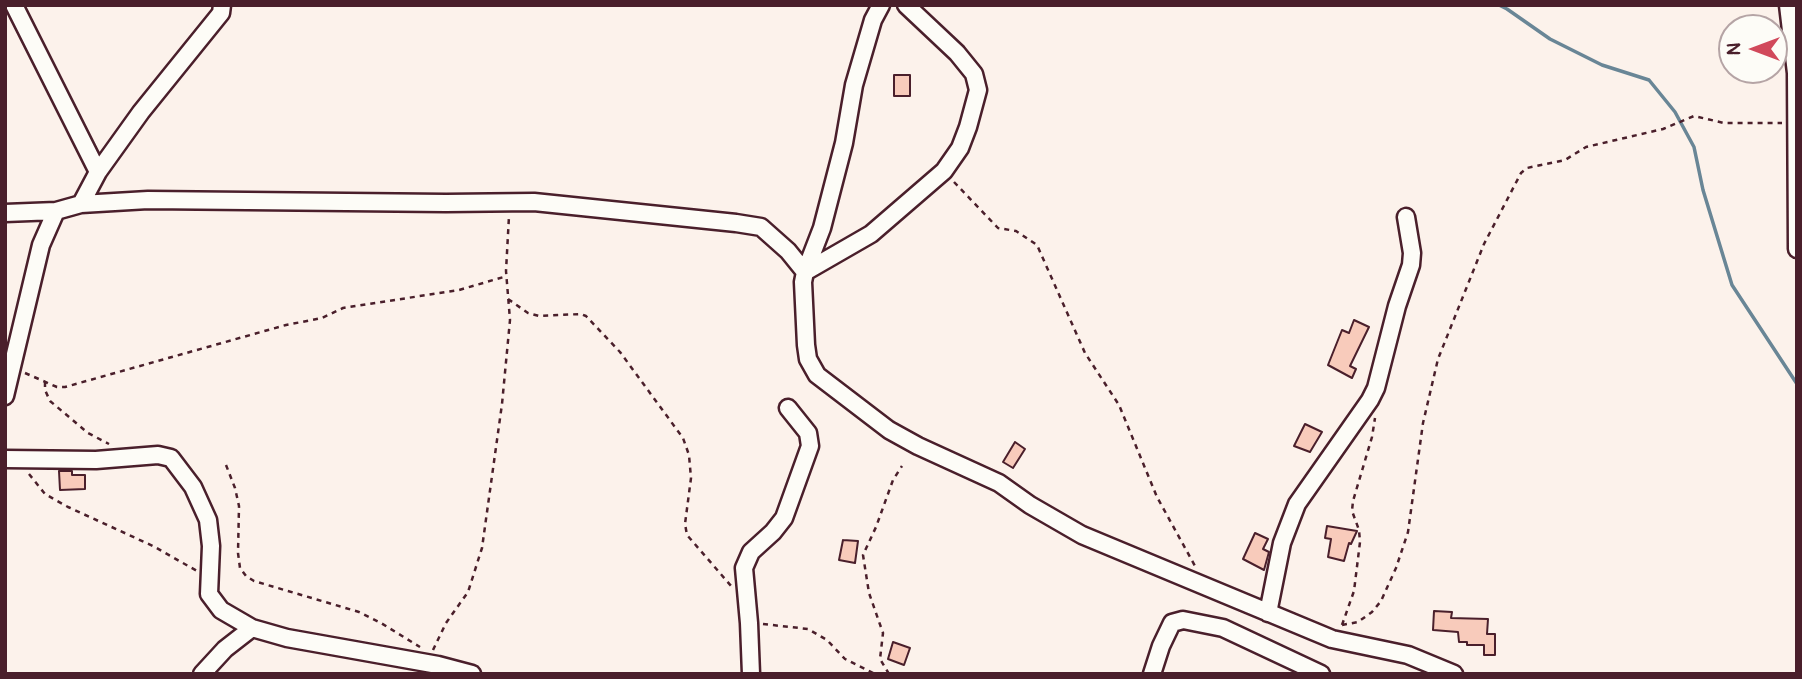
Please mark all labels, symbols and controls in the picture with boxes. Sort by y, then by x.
north arrow [1718,14,1788,84]
text: N [1722,43,1746,55]

